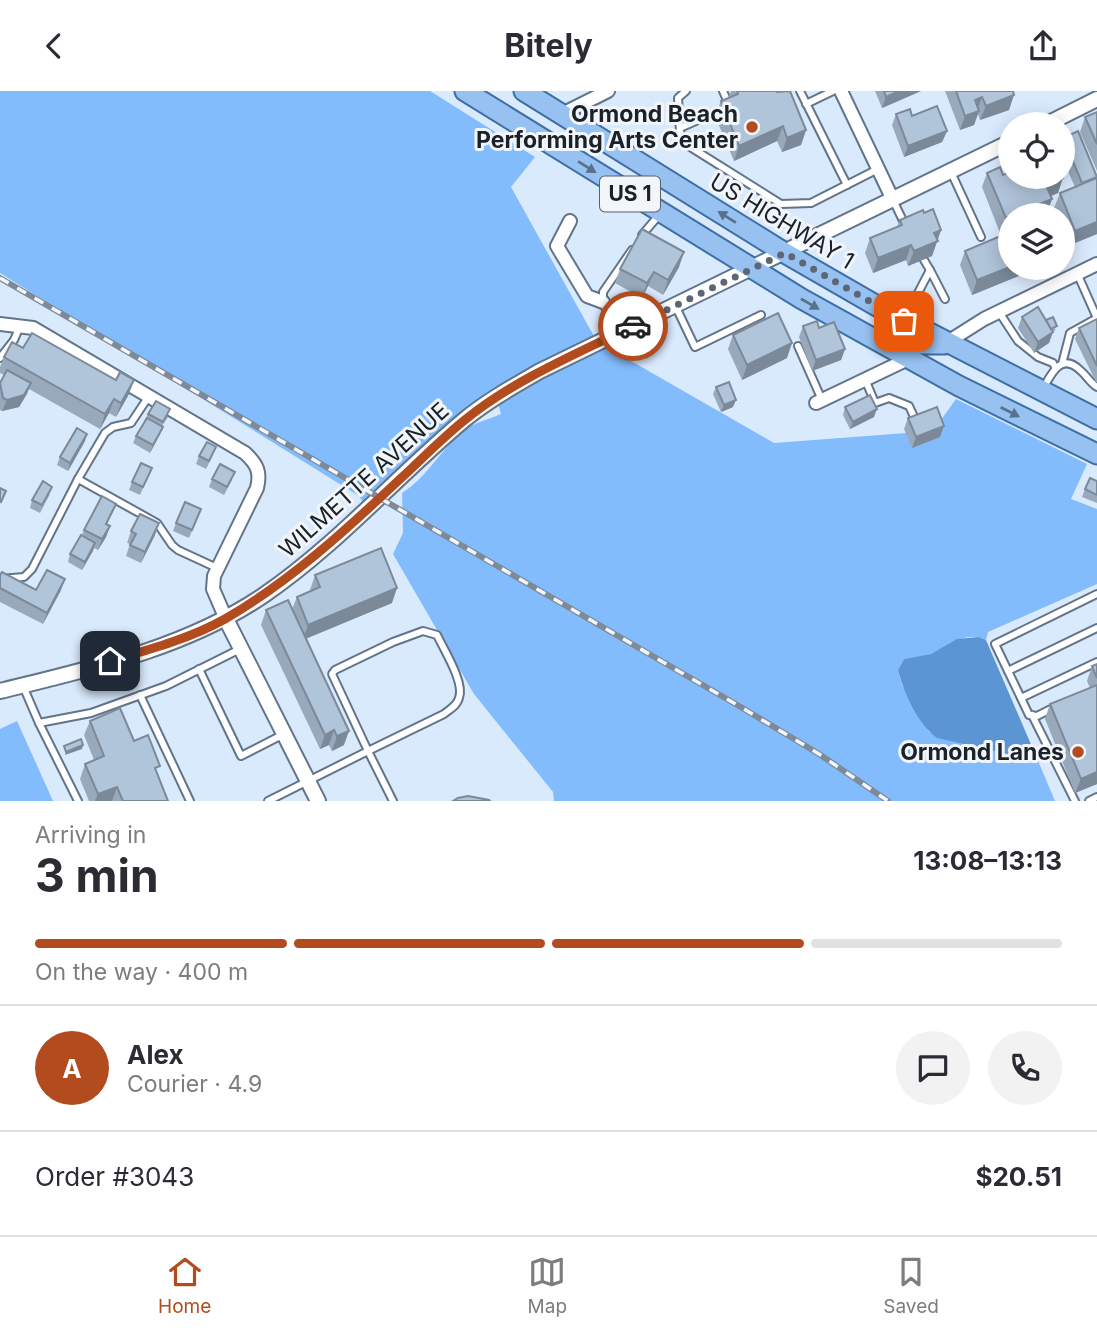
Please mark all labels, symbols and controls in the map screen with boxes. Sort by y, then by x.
text: Bitely [504,26,593,65]
icon: back [35,27,73,65]
icon: share [1024,27,1062,65]
place label: Ormond Beach Performing Arts Center [476,100,738,154]
map controls [998,112,1075,280]
button: locate [998,112,1075,189]
marker: Ormond Beach Performing Arts Center [744,119,760,135]
one-way arrow [578,161,597,174]
street label: US HIGHWAY 1 [705,167,859,275]
road number: US 1 [600,177,660,211]
button: layers [998,203,1075,280]
one-way arrow [717,210,737,223]
courier [598,291,668,361]
pin [874,291,934,351]
one-way arrow [800,298,820,310]
icon: bag [885,302,923,340]
icon: car [614,307,652,345]
street label: WILMETTE AVENUE [273,396,455,564]
one-way arrow [1000,407,1020,418]
pin [80,631,140,691]
icon: home [91,642,129,680]
place label: Ormond Lanes [900,738,1064,766]
marker: Ormond Lanes [1070,744,1086,760]
text: Arriving in [35,821,146,849]
text: 13:08–13:13 [913,845,1062,876]
text: 3 min [35,847,159,903]
text: On the way · 400 m [35,958,248,986]
button: chat [896,1031,970,1105]
button: phone [988,1031,1062,1105]
text: Alex [127,1039,184,1070]
text: A [62,1053,82,1084]
text: Courier · 4.9 [127,1070,262,1098]
text: Order #3043 [35,1161,194,1192]
text: $20.51 [975,1161,1062,1192]
tab: Home [158,1253,211,1318]
tab: Map [528,1253,567,1318]
tab: Saved [883,1253,939,1318]

